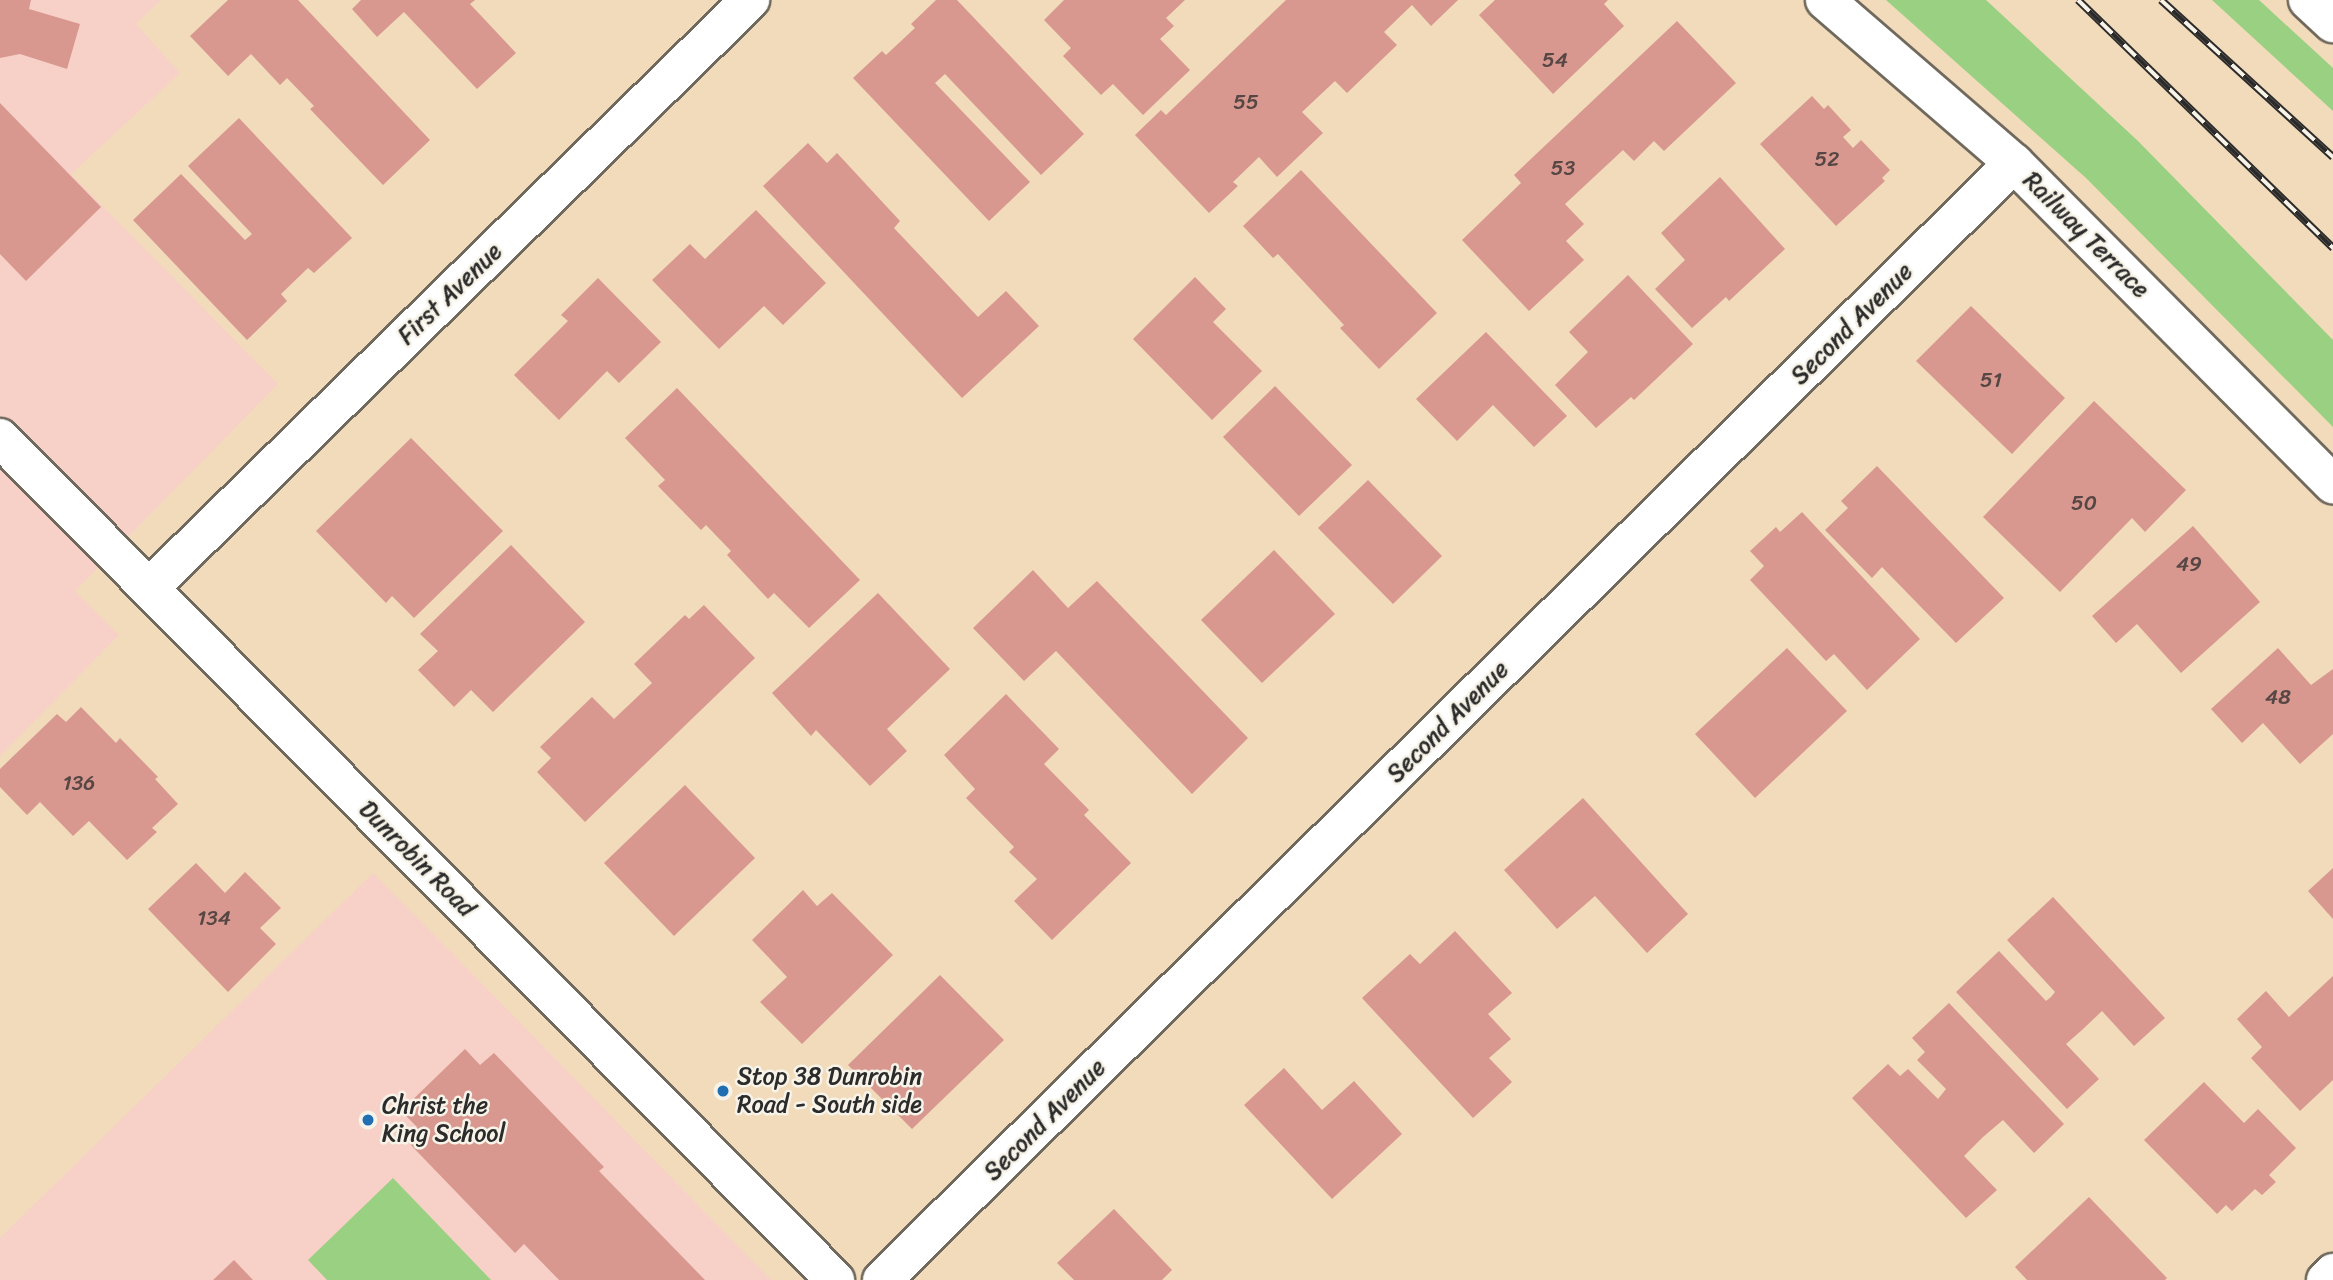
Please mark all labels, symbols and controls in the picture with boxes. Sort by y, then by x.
house number: 54 [1542,47,1568,73]
house number: 55 [1233,89,1259,115]
house number: 52 [1815,146,1839,172]
house number: 53 [1551,155,1575,181]
street label: Railway Terrace [2017,166,2155,304]
street label: First Avenue [392,237,508,351]
street label: Second Avenue [1785,257,1919,391]
house number: 51 [1980,367,2002,393]
house number: 50 [2071,490,2097,516]
house number: 49 [2176,551,2202,577]
street label: Second Avenue [1381,655,1515,789]
house number: 48 [2265,684,2291,710]
house number: 136 [63,770,95,796]
street label: Dunrobin Road [353,795,481,923]
house number: 134 [197,905,231,931]
street label: Second Avenue [978,1053,1112,1187]
place label: Stop 38 Dunrobin Road - South side [737,1063,924,1119]
marker: Stop 38 Dunrobin Road - South side [715,1083,731,1099]
place label: Christ the King School [382,1092,505,1148]
marker: Christ the King School [360,1112,376,1128]

